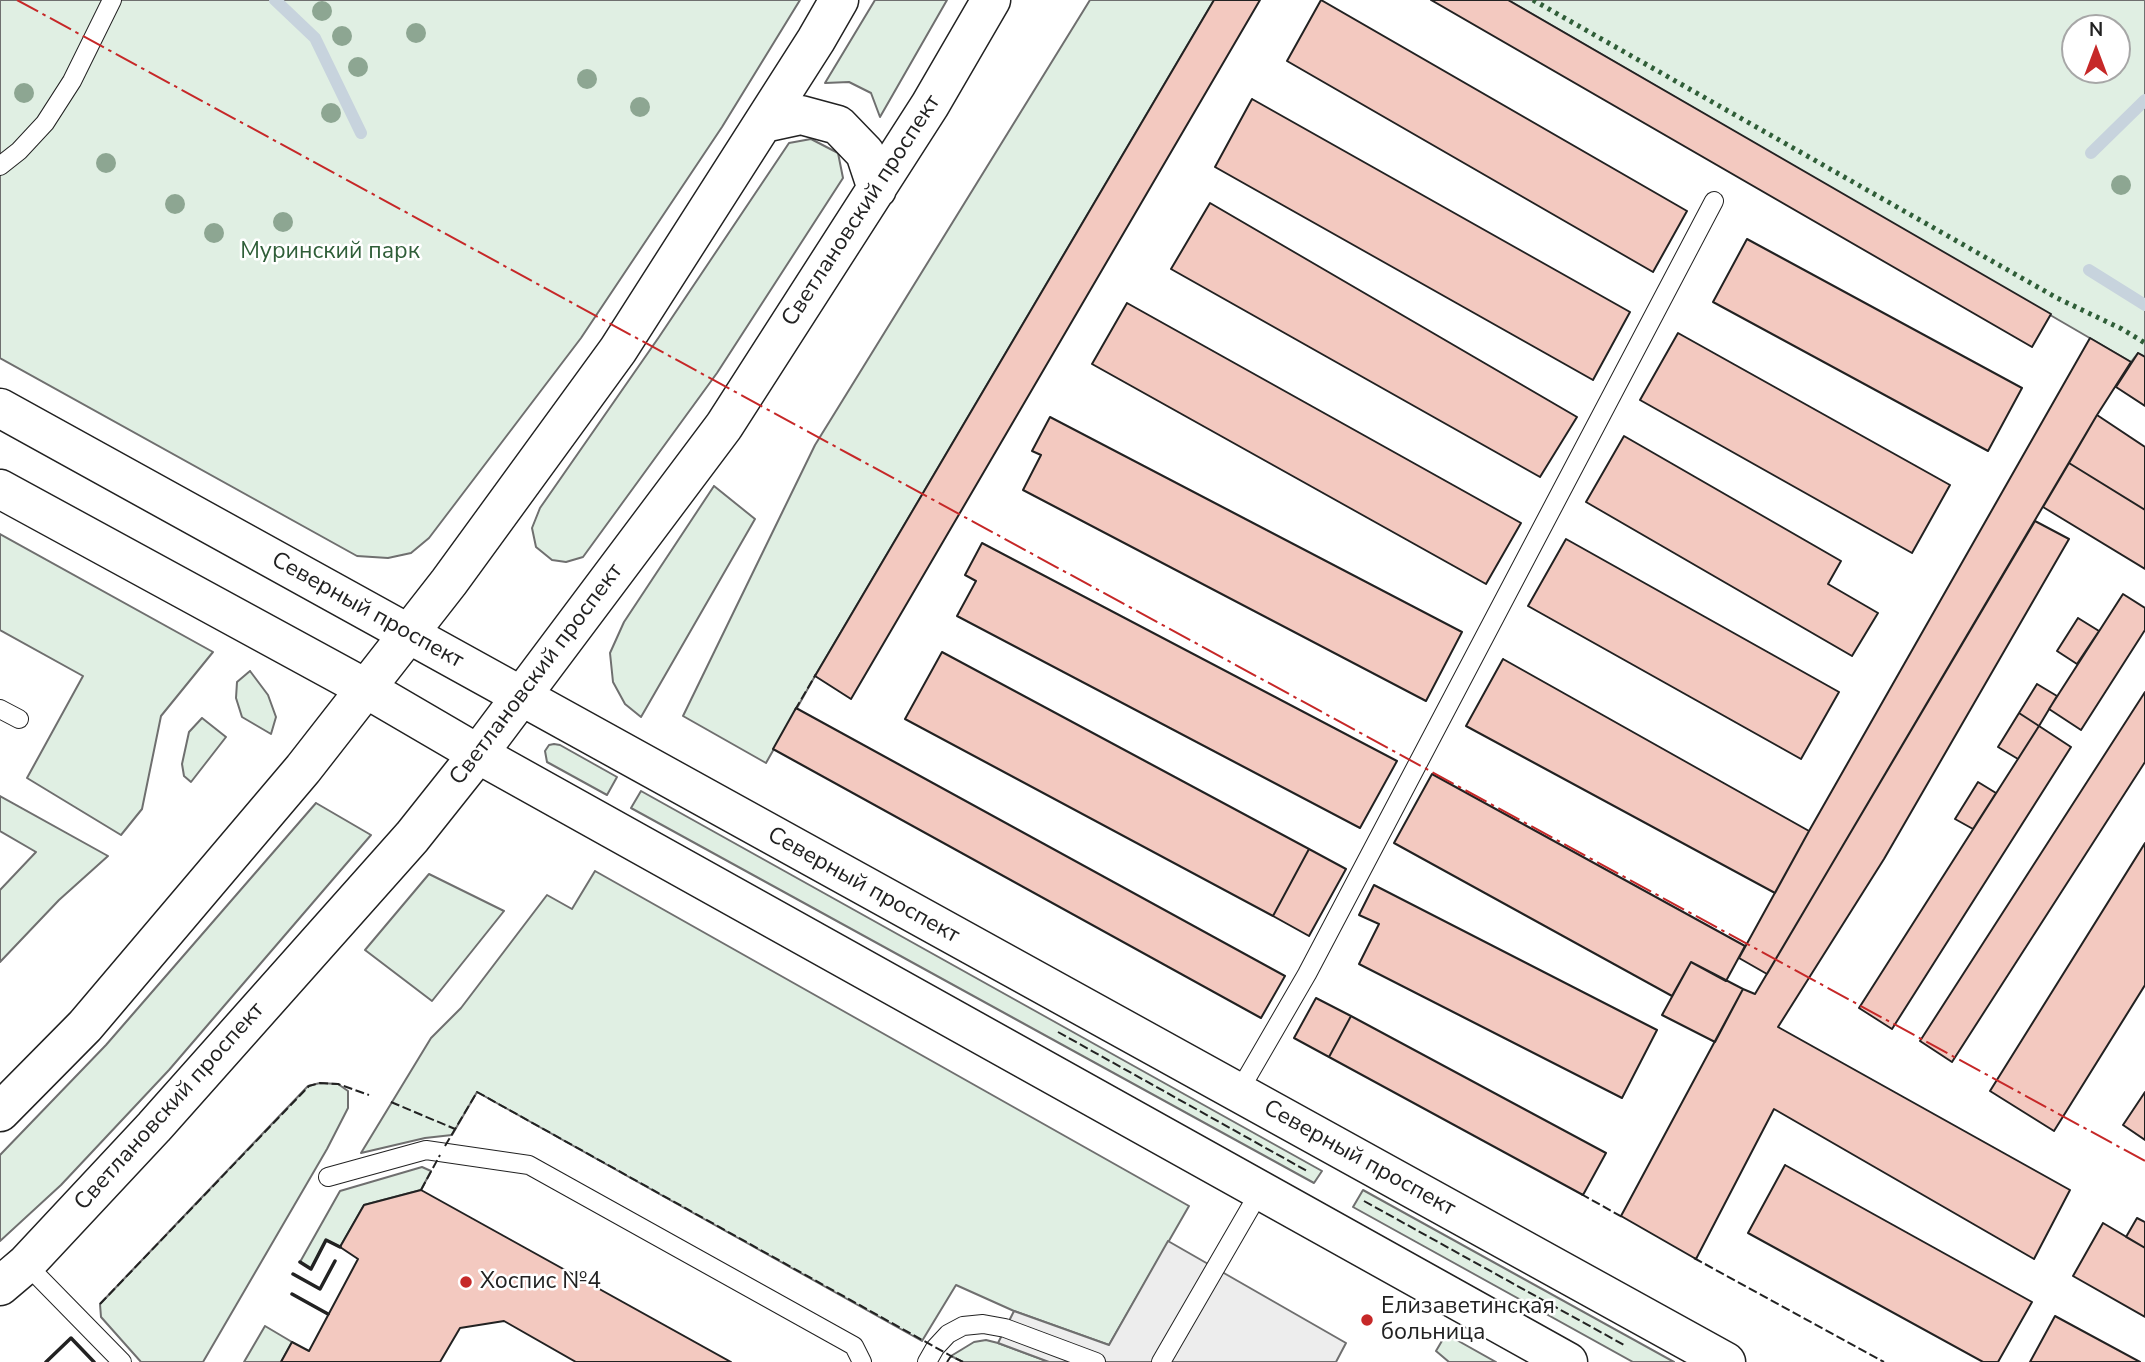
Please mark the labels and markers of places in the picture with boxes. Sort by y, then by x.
place label: Хоспис №4 [480,1268,601,1296]
marker: Хоспис №4 [458,1274,474,1290]
place label: Елизаветинская больница [1381,1293,1555,1347]
marker: Елизаветинская больница [1359,1312,1375,1328]

